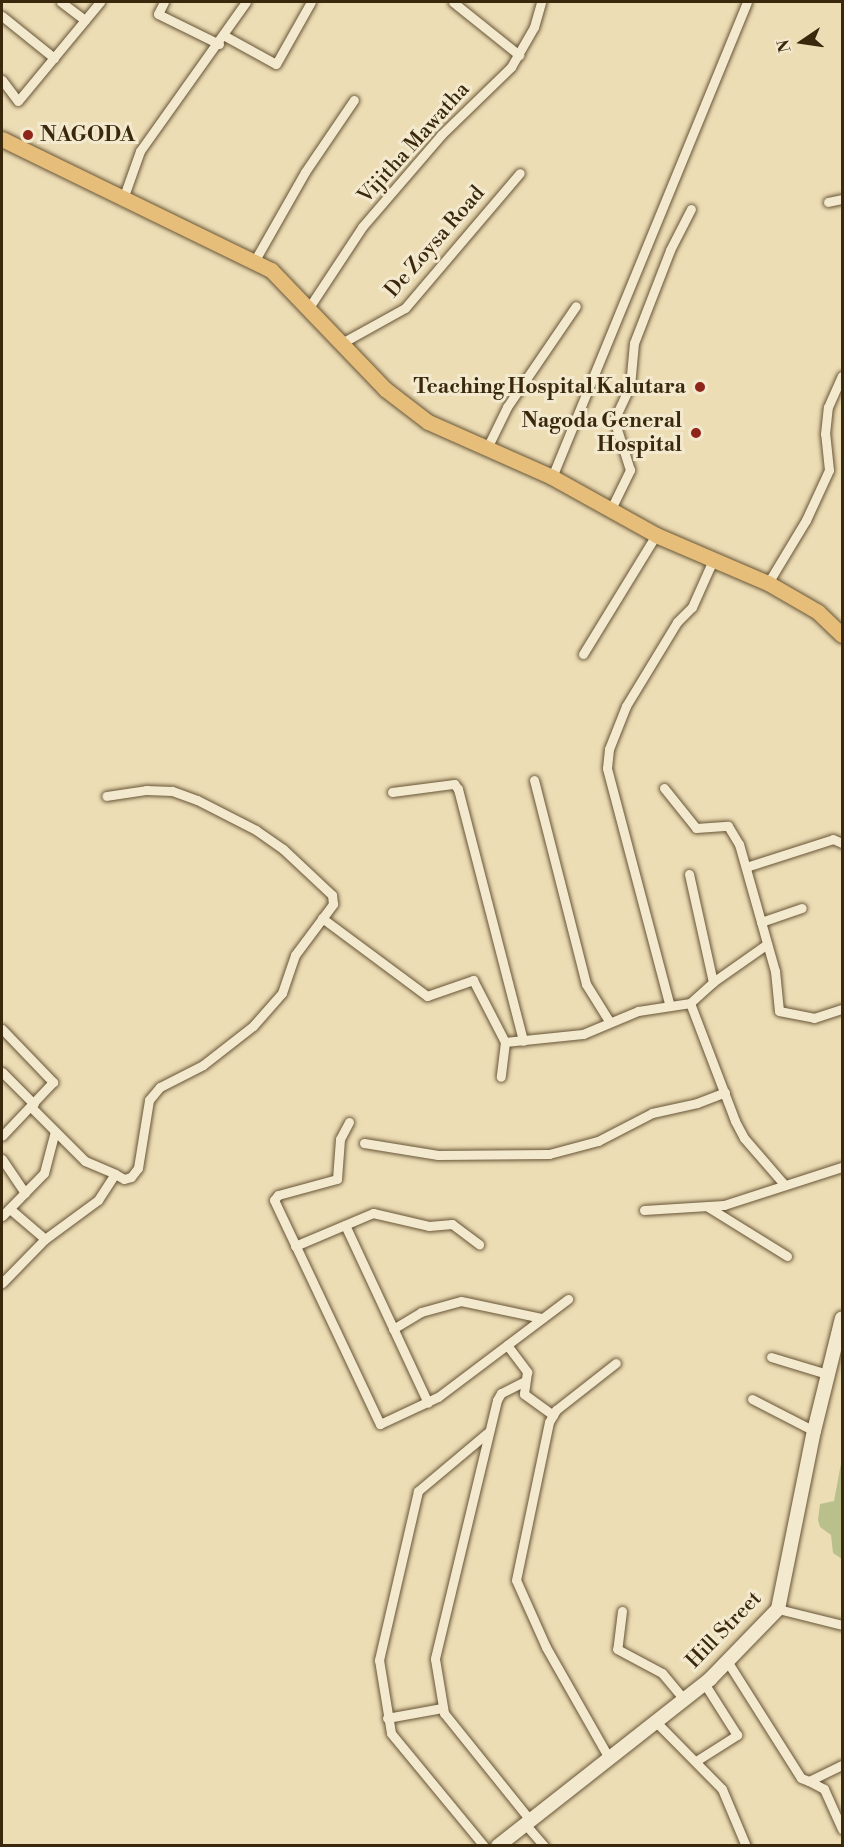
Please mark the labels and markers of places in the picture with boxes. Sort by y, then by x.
place label: NAGODA [40,122,135,148]
marker: NAGODA [21,128,35,142]
place label: Teaching Hospital Kalutara [413,374,686,400]
marker: Teaching Hospital Kalutara [691,378,709,396]
place label: Nagoda General Hospital [521,408,682,458]
marker: Nagoda General Hospital [687,424,705,442]

